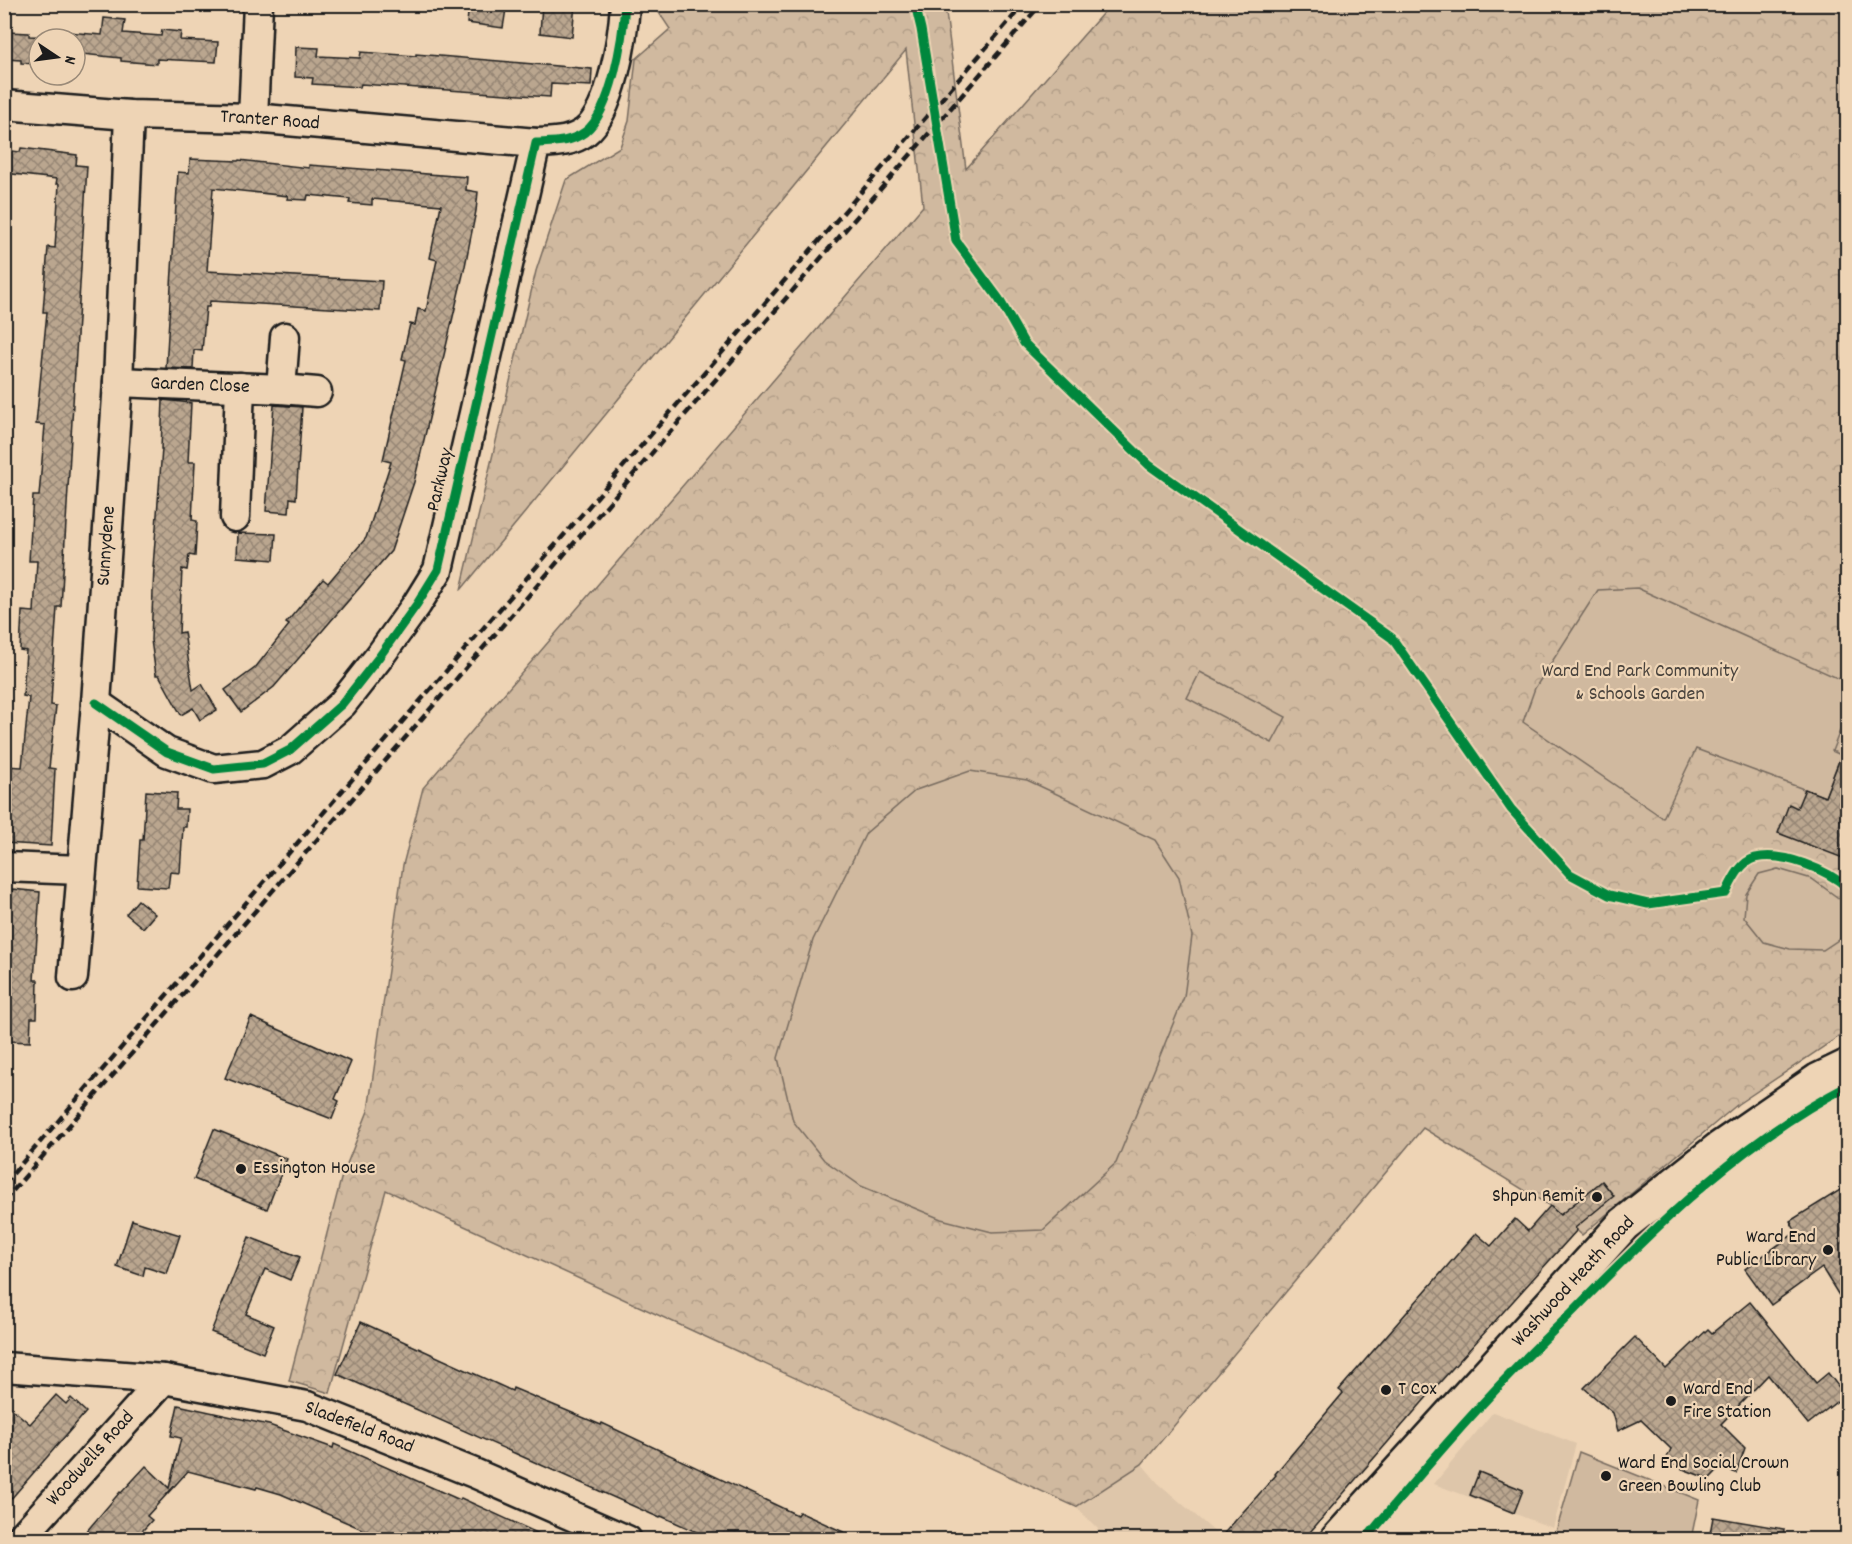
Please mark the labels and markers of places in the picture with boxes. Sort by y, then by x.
place label: Essington House [253,1155,376,1183]
marker: Essington House [234,1162,248,1176]
place label: Shpun Remit [1492,1183,1585,1211]
marker: Shpun Remit [1590,1190,1604,1204]
place label: Ward End Public Library [1716,1224,1817,1275]
marker: Ward End Public Library [1821,1243,1835,1257]
place label: T Cox [1398,1376,1437,1404]
place label: Ward End Fire Station [1683,1376,1771,1427]
marker: T Cox [1379,1383,1393,1397]
marker: Ward End Fire Station [1664,1394,1678,1408]
place label: Ward End Social Crown Green Bowling Club [1618,1450,1789,1501]
marker: Ward End Social Crown Green Bowling Club [1599,1469,1613,1483]

